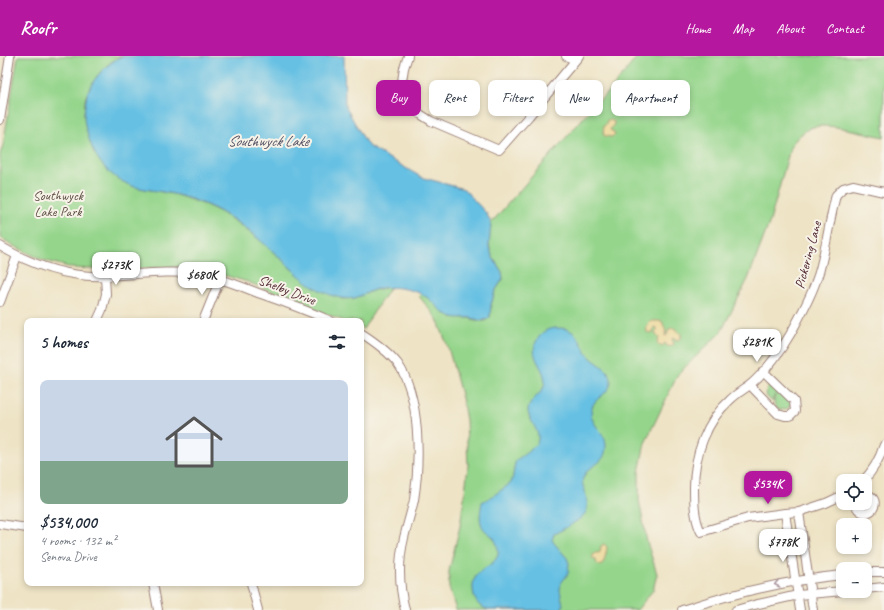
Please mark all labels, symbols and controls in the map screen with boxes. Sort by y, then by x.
text: Roofr [20,16,56,40]
text: Home [685,20,711,37]
text: Map [733,20,754,37]
text: About [776,20,804,37]
text: Contact [826,20,864,37]
chip: Buy [376,80,421,116]
chip: Rent [429,80,480,116]
chip: Filters [488,80,547,116]
chip: New [555,80,603,116]
chip: Apartment [611,80,690,116]
water label: Southwyck Lake [228,132,310,151]
park label: Southwyck Lake Park [33,187,84,220]
street label: Pickering Lane [791,218,826,291]
pin: $273K [88,252,144,286]
text: $273K [101,257,131,273]
pin: $680K [174,262,230,296]
text: $680K [187,267,217,283]
street label: Shelby Drive [256,271,319,309]
pin: $281K [729,329,785,363]
icon: filters [326,331,348,353]
text: 5 homes [40,332,88,353]
text: $281K [742,334,772,350]
icon: home [158,406,230,478]
pin: $534K [740,471,796,505]
map controls [836,474,872,598]
button: locate [836,474,872,510]
text: $534K [753,476,783,492]
text: $534,000 [40,512,97,533]
button: + [836,518,872,554]
pin: $778K [755,529,811,563]
text: 4 rooms · 132 m² [40,533,116,549]
text: $778K [768,534,798,550]
text: Senova Drive [40,549,97,565]
button: − [836,562,872,598]
one-way arrow [774,580,780,588]

